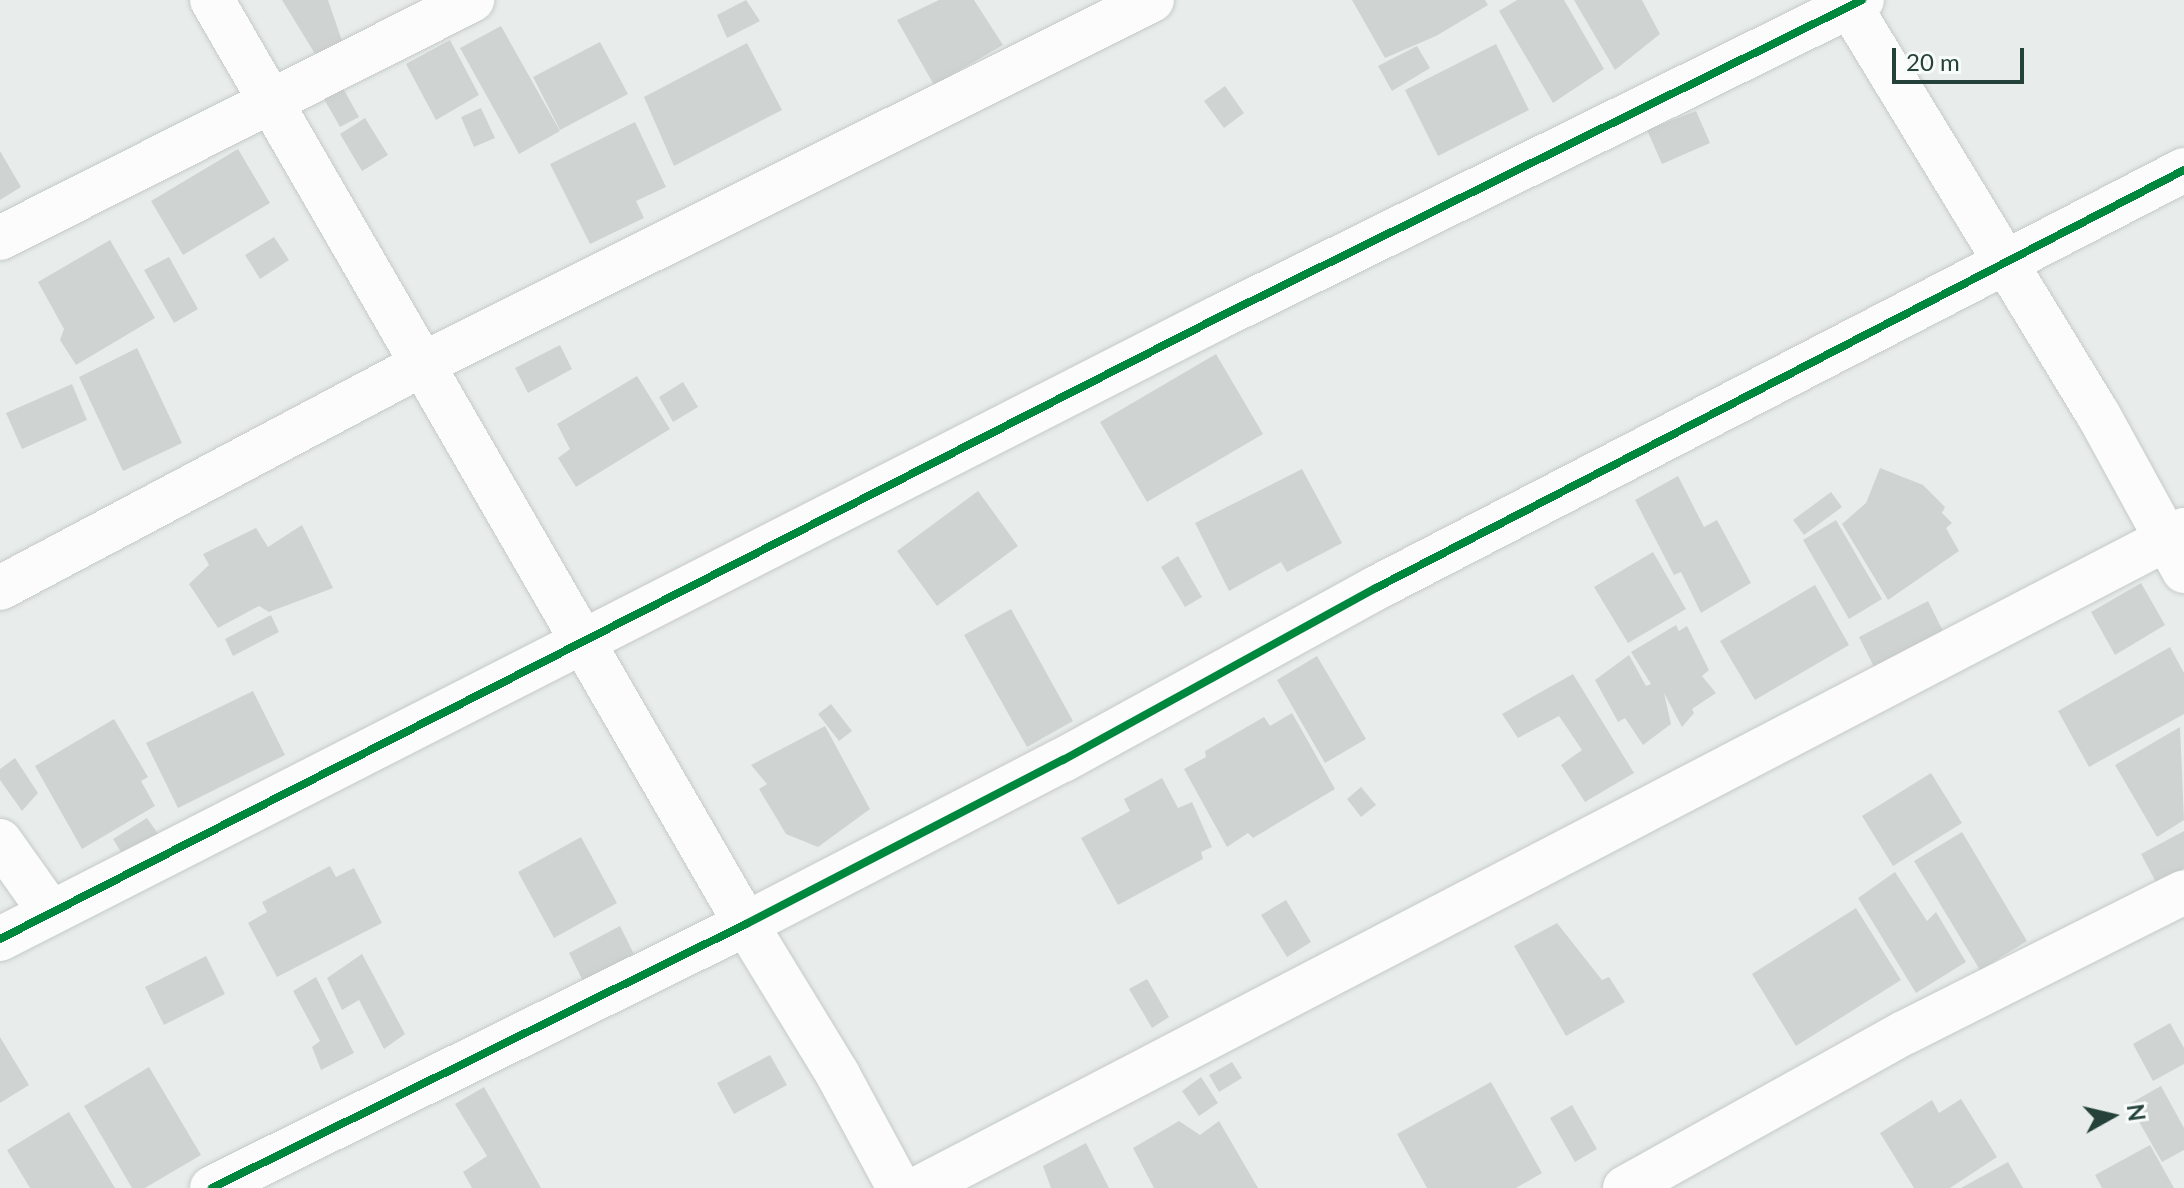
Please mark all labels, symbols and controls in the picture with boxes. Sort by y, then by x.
scale bar [1896,32,2028,82]
text: 20 m [1906,47,1960,76]
north arrow [2072,1076,2152,1156]
text: N [2122,1102,2151,1123]

